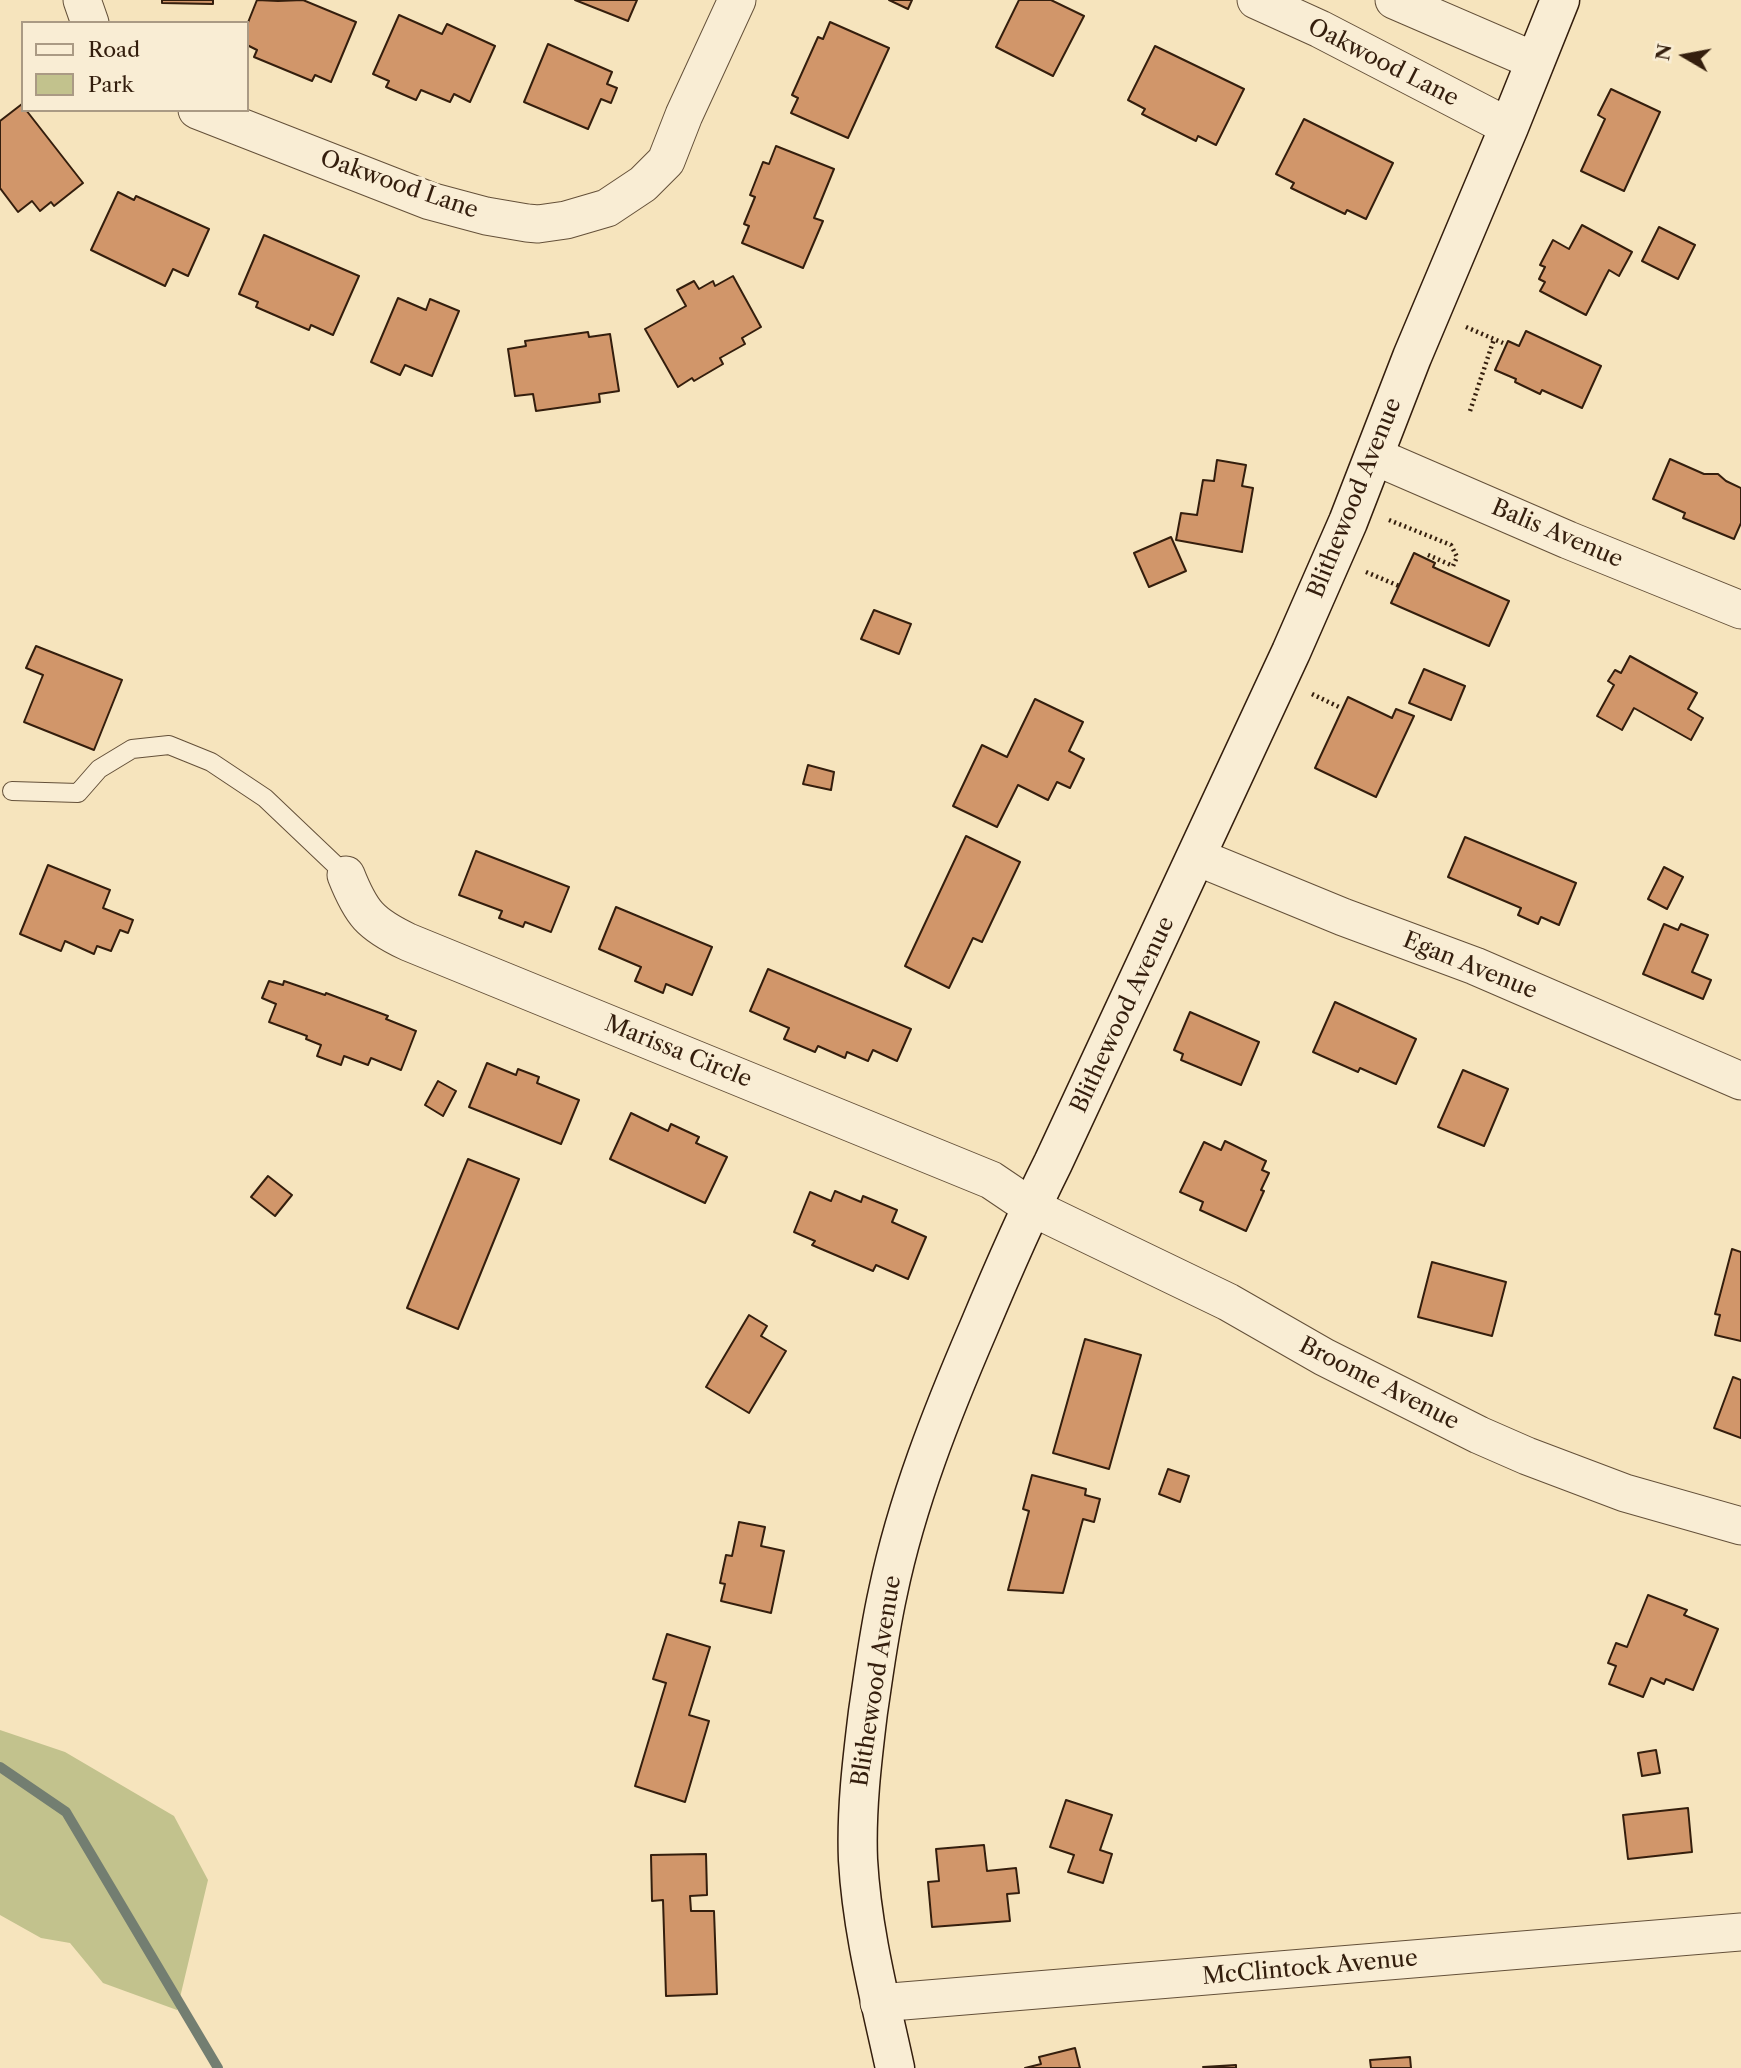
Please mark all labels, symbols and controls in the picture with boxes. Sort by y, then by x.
street label: Oakwood Lane [1303,13,1463,113]
legend [21,21,248,112]
north arrow [1650,21,1720,91]
text: Road [88,37,140,62]
text: N [1651,42,1677,62]
text: Park [88,72,134,97]
street label: Oakwood Lane [316,145,482,225]
street label: Blithewood Avenue [1302,394,1408,602]
street label: Balis Avenue [1487,494,1627,574]
street label: Blithewood Avenue [1065,912,1181,1118]
street label: Egan Avenue [1399,927,1541,1005]
street label: Marissa Circle [600,1010,756,1094]
street label: Broome Avenue [1294,1332,1464,1436]
street label: Blithewood Avenue [847,1573,907,1789]
street label: McClintock Avenue [1201,1945,1419,1991]

